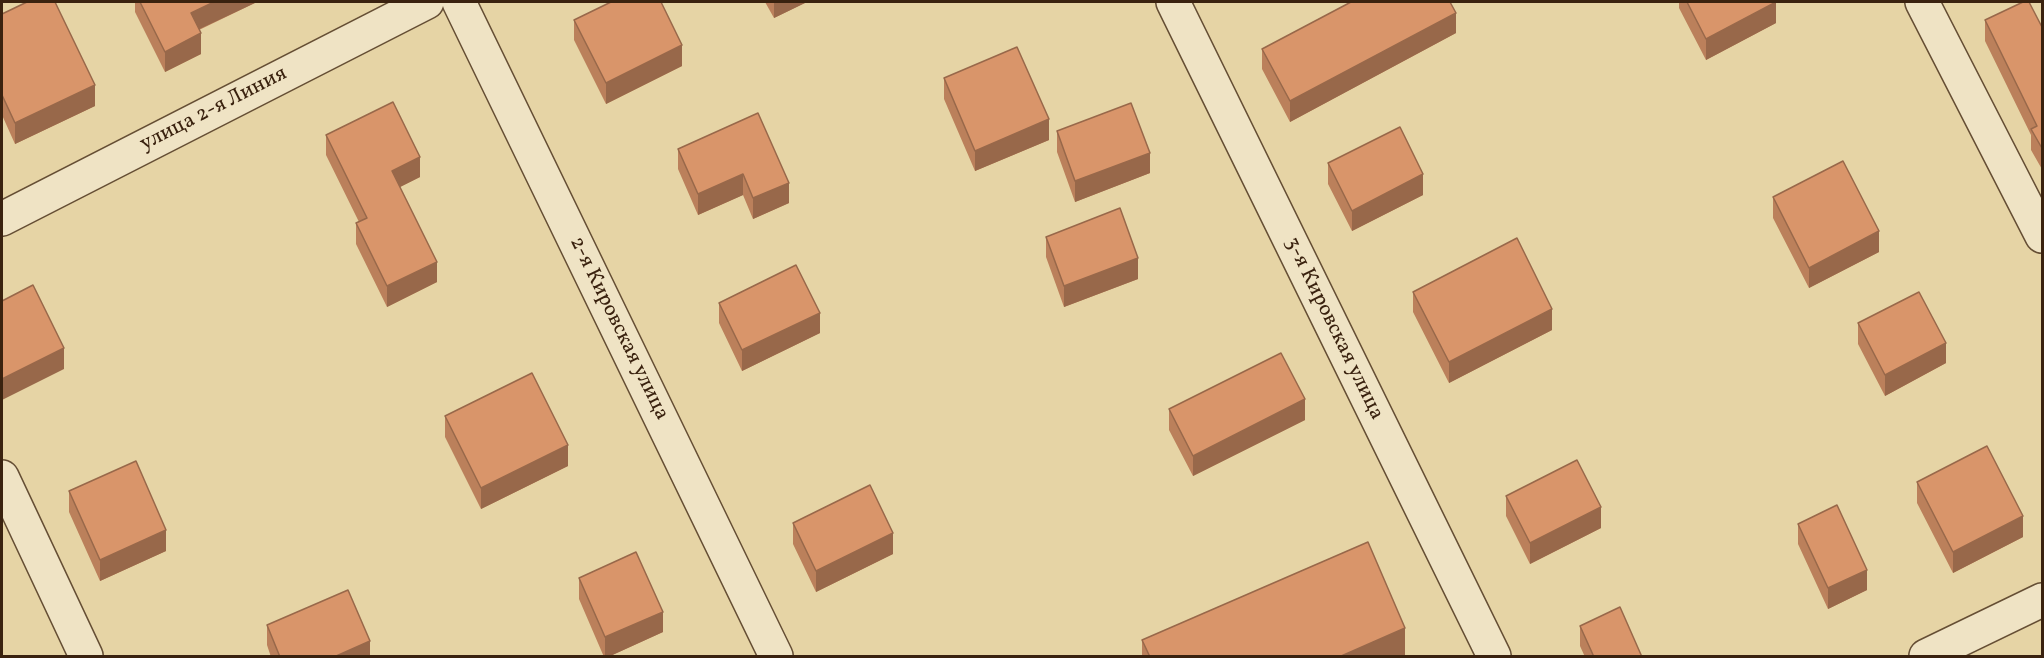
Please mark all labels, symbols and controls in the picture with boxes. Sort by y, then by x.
street label: улица 2-я Линия [136,62,292,158]
street label: 2-я Кировская улица [563,233,673,425]
street label: 3-я Кировская улица [1278,233,1388,425]

